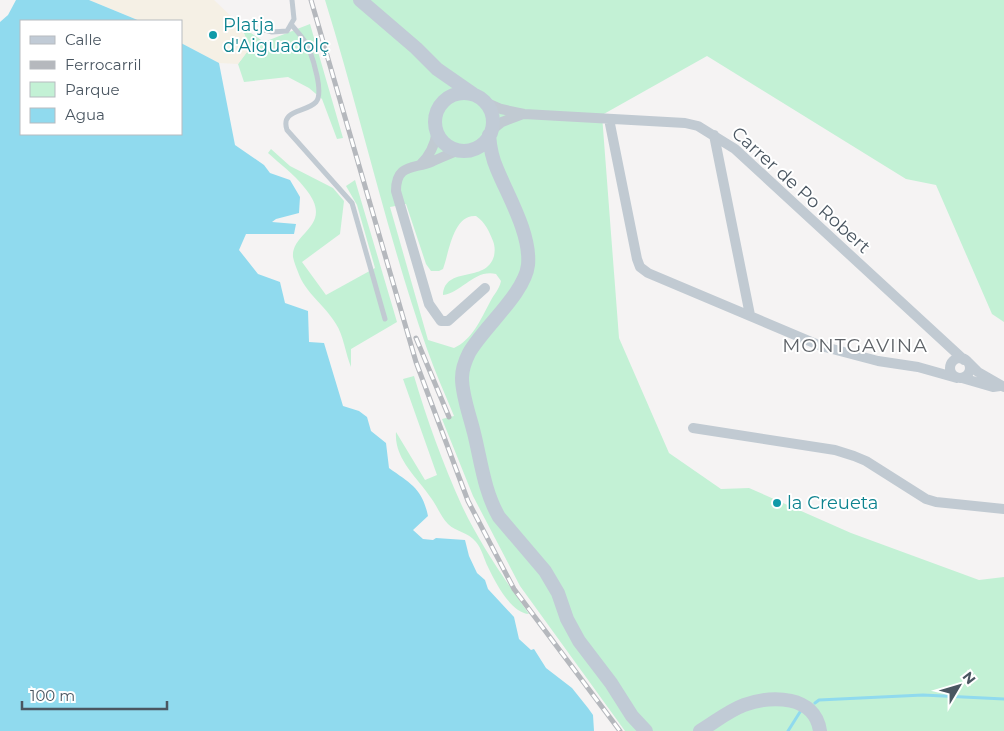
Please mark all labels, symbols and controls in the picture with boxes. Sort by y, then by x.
place label: Platja d'Aiguadolç [223,14,329,57]
legend [20,20,182,135]
marker: Platja d'Aiguadolç [207,29,219,41]
text: Calle [65,30,102,49]
text: Ferrocarril [65,55,142,74]
text: Parque [65,80,120,99]
text: Agua [65,105,105,124]
street label: Carrer de Po Robert [727,122,875,258]
district label: MONTGAVINA [782,334,928,357]
place label: la Creueta [787,492,878,514]
marker: la Creueta [771,497,783,509]
north arrow [934,661,984,711]
text: N [959,668,980,688]
scale bar [22,678,168,710]
text: 100 m [30,686,75,705]

